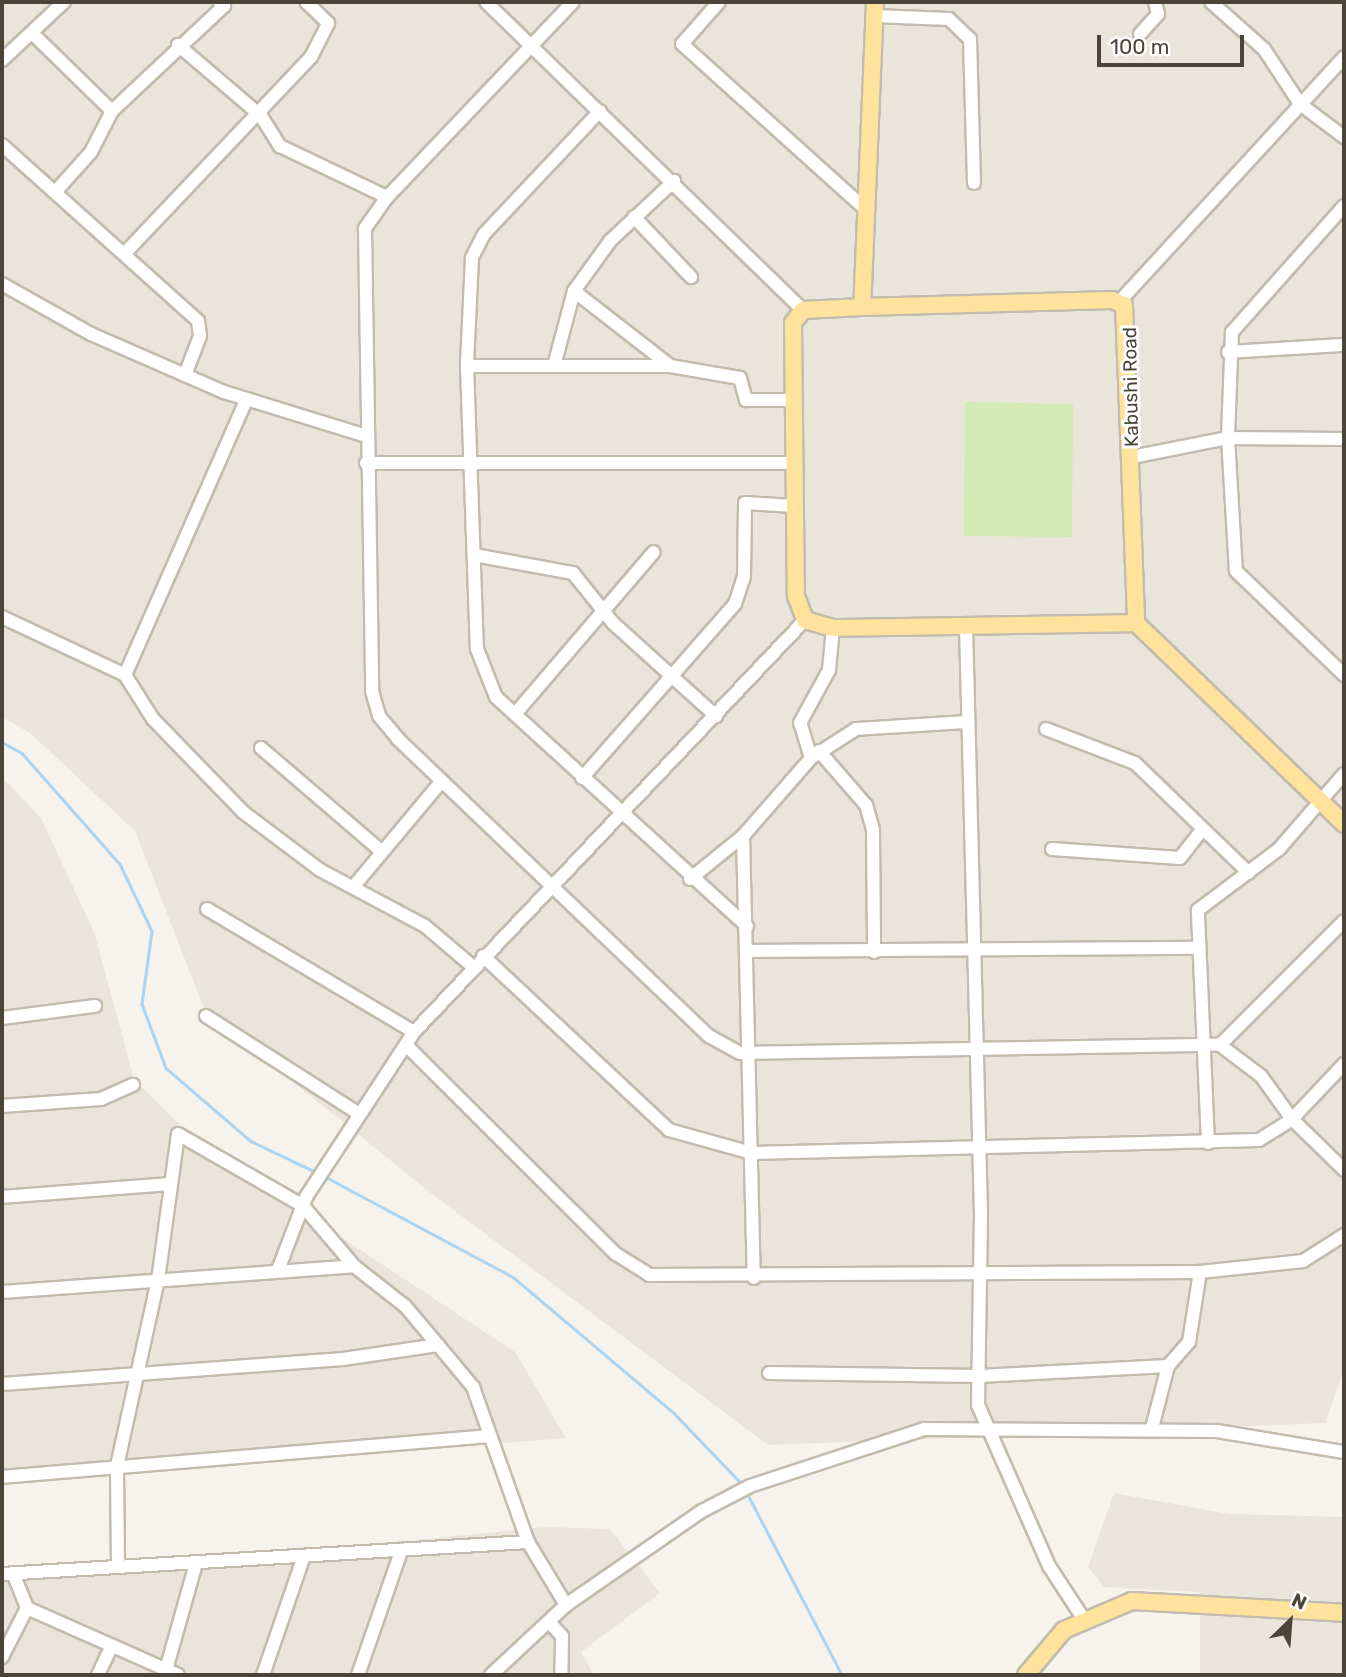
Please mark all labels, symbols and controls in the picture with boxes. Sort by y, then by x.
scale bar [1101,21,1248,65]
text: 100 m [1110,34,1169,59]
street label: Kabushi Road [1119,327,1143,447]
north arrow [1255,1586,1325,1656]
text: N [1288,1588,1310,1615]

